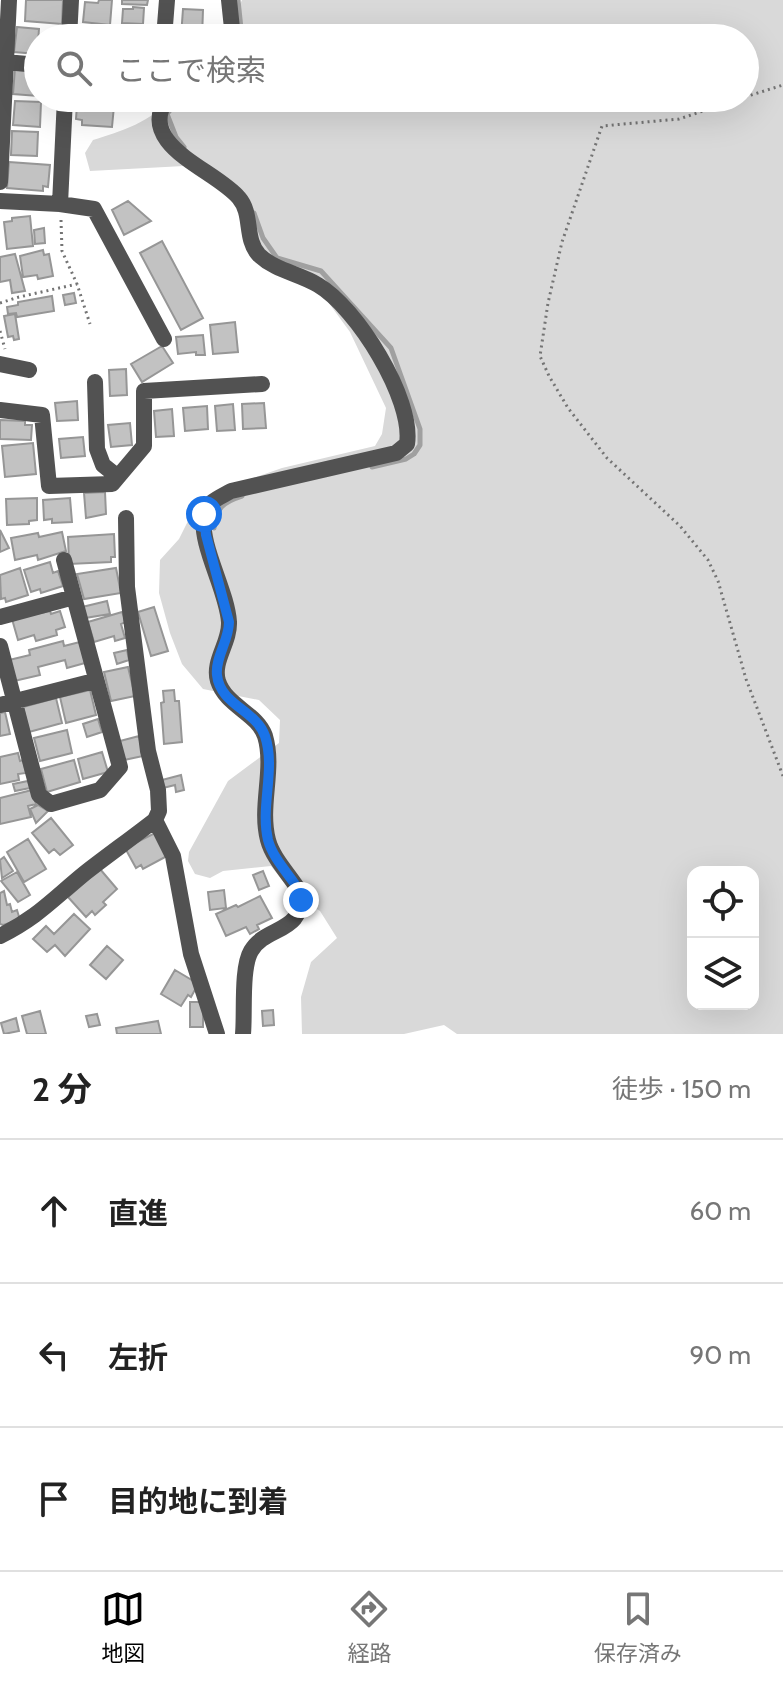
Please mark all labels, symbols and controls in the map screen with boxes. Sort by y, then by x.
search box [24,24,759,112]
icon: search [52,46,96,90]
text: ここで検索 [116,52,266,89]
route start [186,496,222,532]
map controls [687,866,759,1010]
button: locate [687,866,759,938]
route end [283,882,319,918]
button: layers [687,938,759,1010]
text: 2 分 [32,1068,92,1110]
text: 徒歩 · 150 m [612,1073,751,1105]
icon: ahead [32,1189,76,1233]
text: 直進 [108,1195,168,1232]
text: 60 m [689,1195,751,1227]
icon: left [32,1333,76,1377]
text: 左折 [108,1339,168,1376]
text: 90 m [689,1339,751,1371]
icon: arrive [32,1477,76,1521]
text: 目的地に到着 [108,1483,288,1520]
tab: 地図 [101,1587,145,1667]
tab: 経路 [347,1587,392,1667]
tab: 保存済み [594,1587,682,1667]

